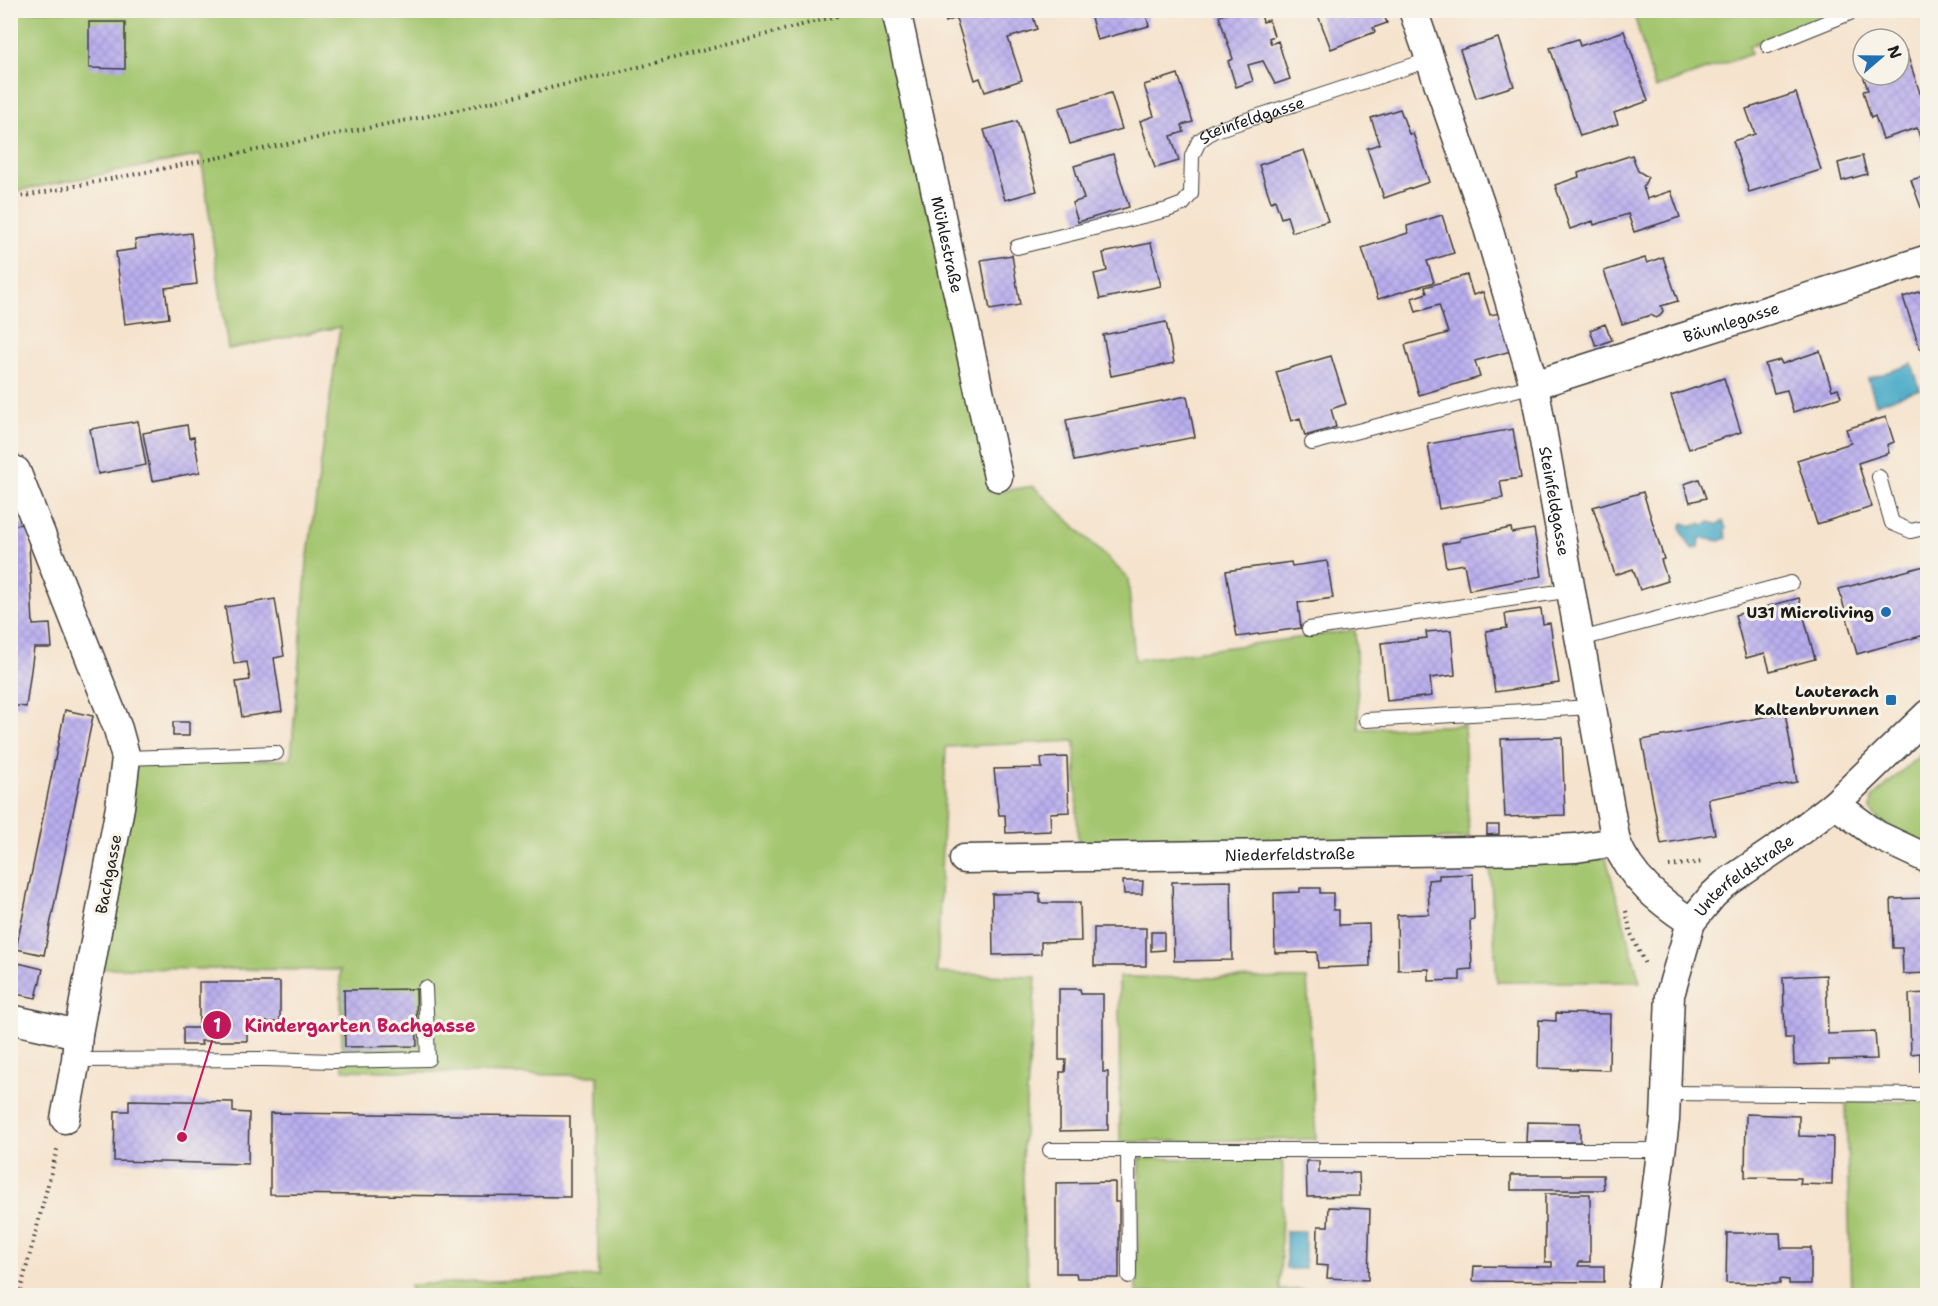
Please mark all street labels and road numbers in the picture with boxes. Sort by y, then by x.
street label: Steinfeldgasse [1194,92,1307,149]
street label: Mühlestraße [926,194,967,295]
street label: Bäumlegasse [1681,297,1782,348]
street label: Steinfeldgasse [1534,445,1574,558]
street label: Unterfeldstraße [1690,830,1798,921]
street label: Bachgasse [90,833,126,916]
street label: Niederfeldstraße [1225,843,1355,866]

